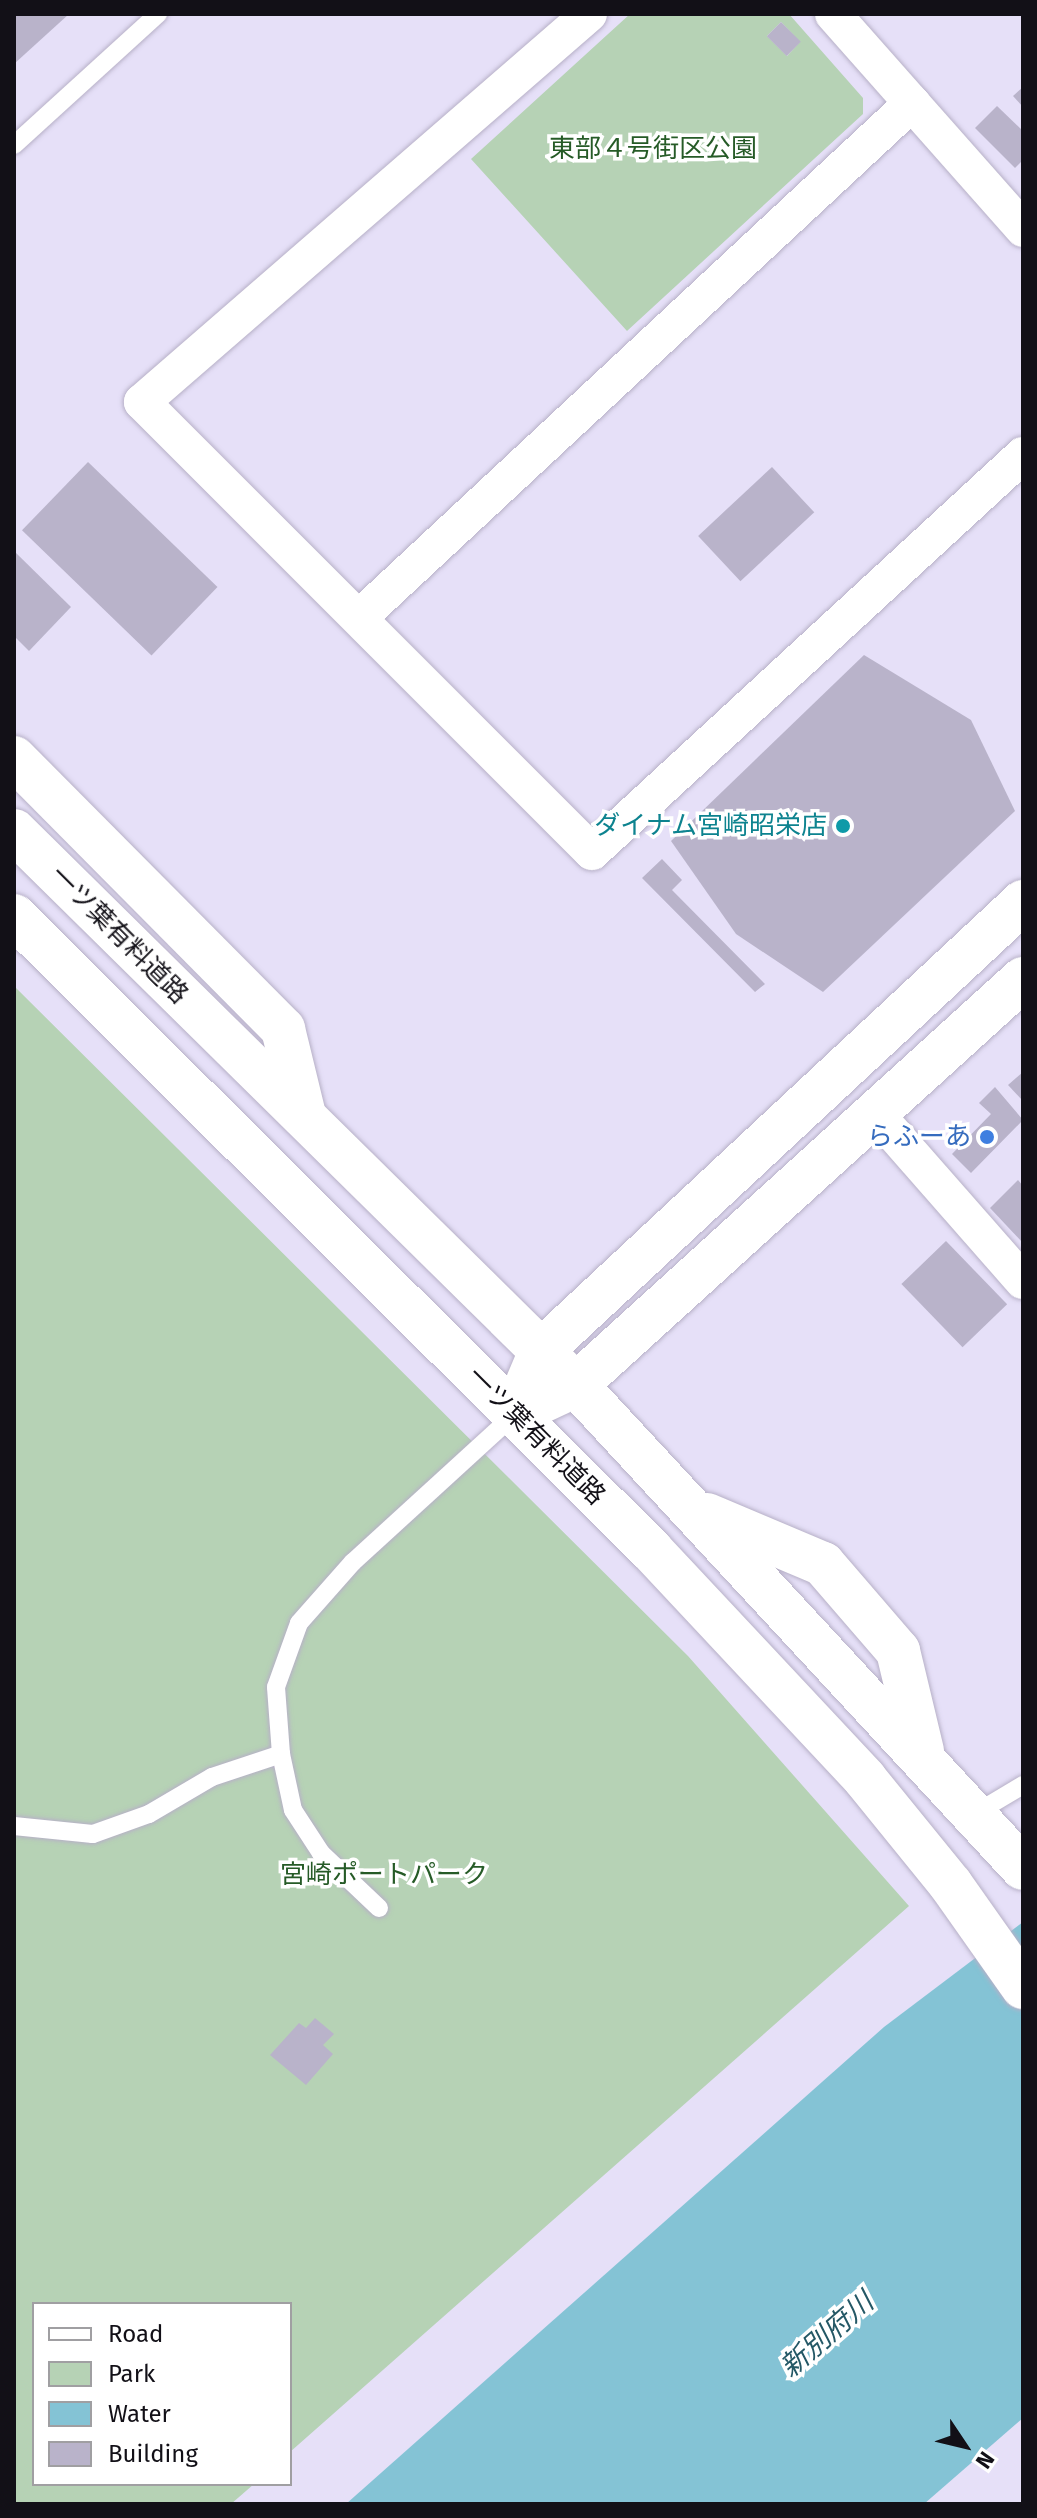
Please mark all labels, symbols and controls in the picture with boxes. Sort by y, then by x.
park label: 東部４号街区公園 [549,133,757,165]
place label: ダイナム宮崎昭栄店 [593,810,827,842]
marker: ダイナム宮崎昭栄店 [834,817,852,835]
street label: 一ツ葉有料道路 [44,860,194,1010]
place label: らふーあ [867,1121,971,1153]
marker: らふーあ [978,1128,996,1146]
street label: 一ツ葉有料道路 [461,1361,611,1511]
park label: 宮崎ポートパーク [280,1859,488,1891]
water label: 新別府川 [774,2286,880,2384]
legend [32,2302,292,2486]
text: Road [108,2320,163,2348]
text: Park [108,2360,155,2388]
text: Water [108,2400,171,2428]
north arrow [925,2406,1005,2486]
text: Building [108,2440,198,2468]
text: N [970,2446,1000,2474]

